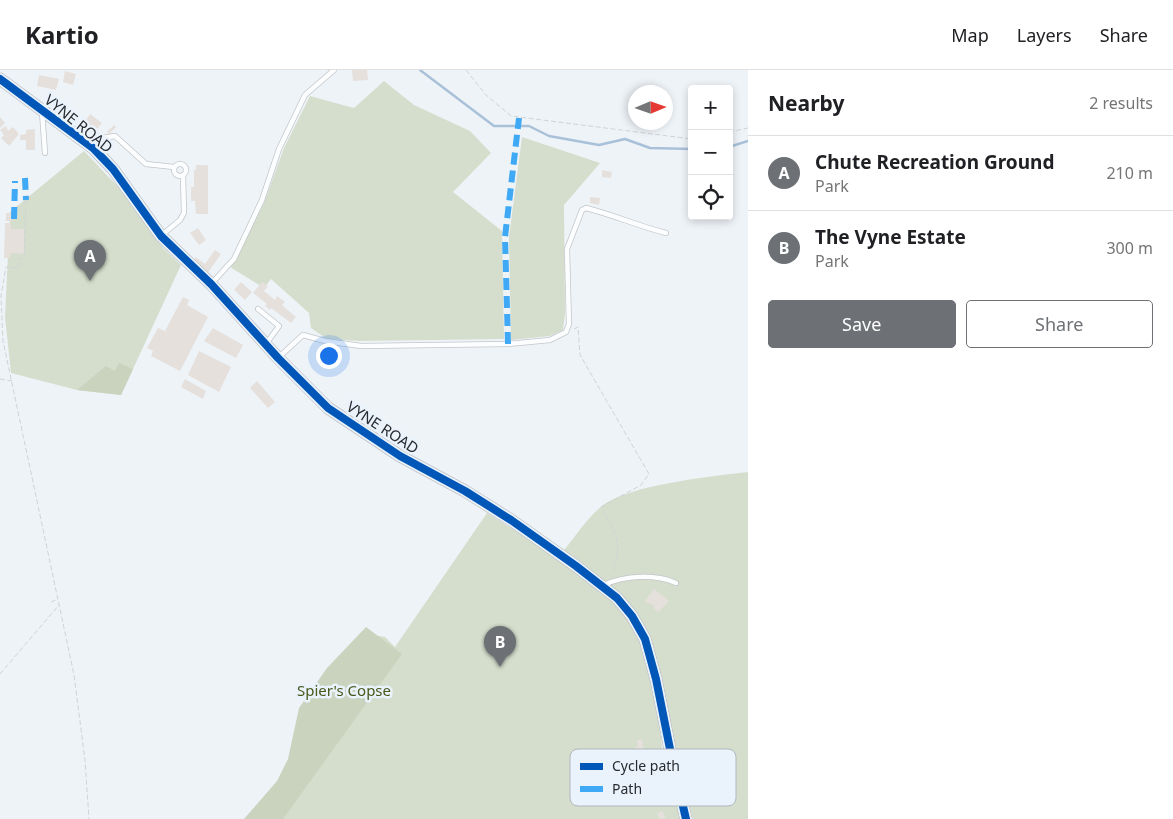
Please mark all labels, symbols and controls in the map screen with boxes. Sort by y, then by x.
text: Kartio [25,18,99,51]
text: Map [951,23,989,47]
text: Layers [1017,23,1072,47]
text: Share [1100,23,1148,47]
north arrow [628,85,673,130]
map controls [688,85,733,220]
button: + [688,85,733,130]
street label: VYNE ROAD [41,89,117,157]
text: Nearby [768,89,844,117]
text: 2 results [1089,92,1153,114]
button: − [688,130,733,175]
text: Chute Recreation Ground [815,149,1054,175]
text: A [778,162,790,184]
text: 210 m [1106,162,1153,184]
button: locate [688,175,733,220]
text: Park [815,175,849,197]
text: The Vyne Estate [815,224,966,250]
text: B [779,237,789,259]
text: 300 m [1106,237,1153,259]
pin: A [74,240,106,281]
text: Park [815,250,849,272]
button: Save [768,300,956,348]
button: Share [966,300,1153,348]
your location [316,343,342,369]
street label: VYNE ROAD [343,396,423,458]
pin: B [484,626,516,667]
park label: Spier's Copse [297,680,391,700]
legend [570,749,736,806]
text: Cycle path [612,756,680,775]
text: Path [612,779,642,798]

